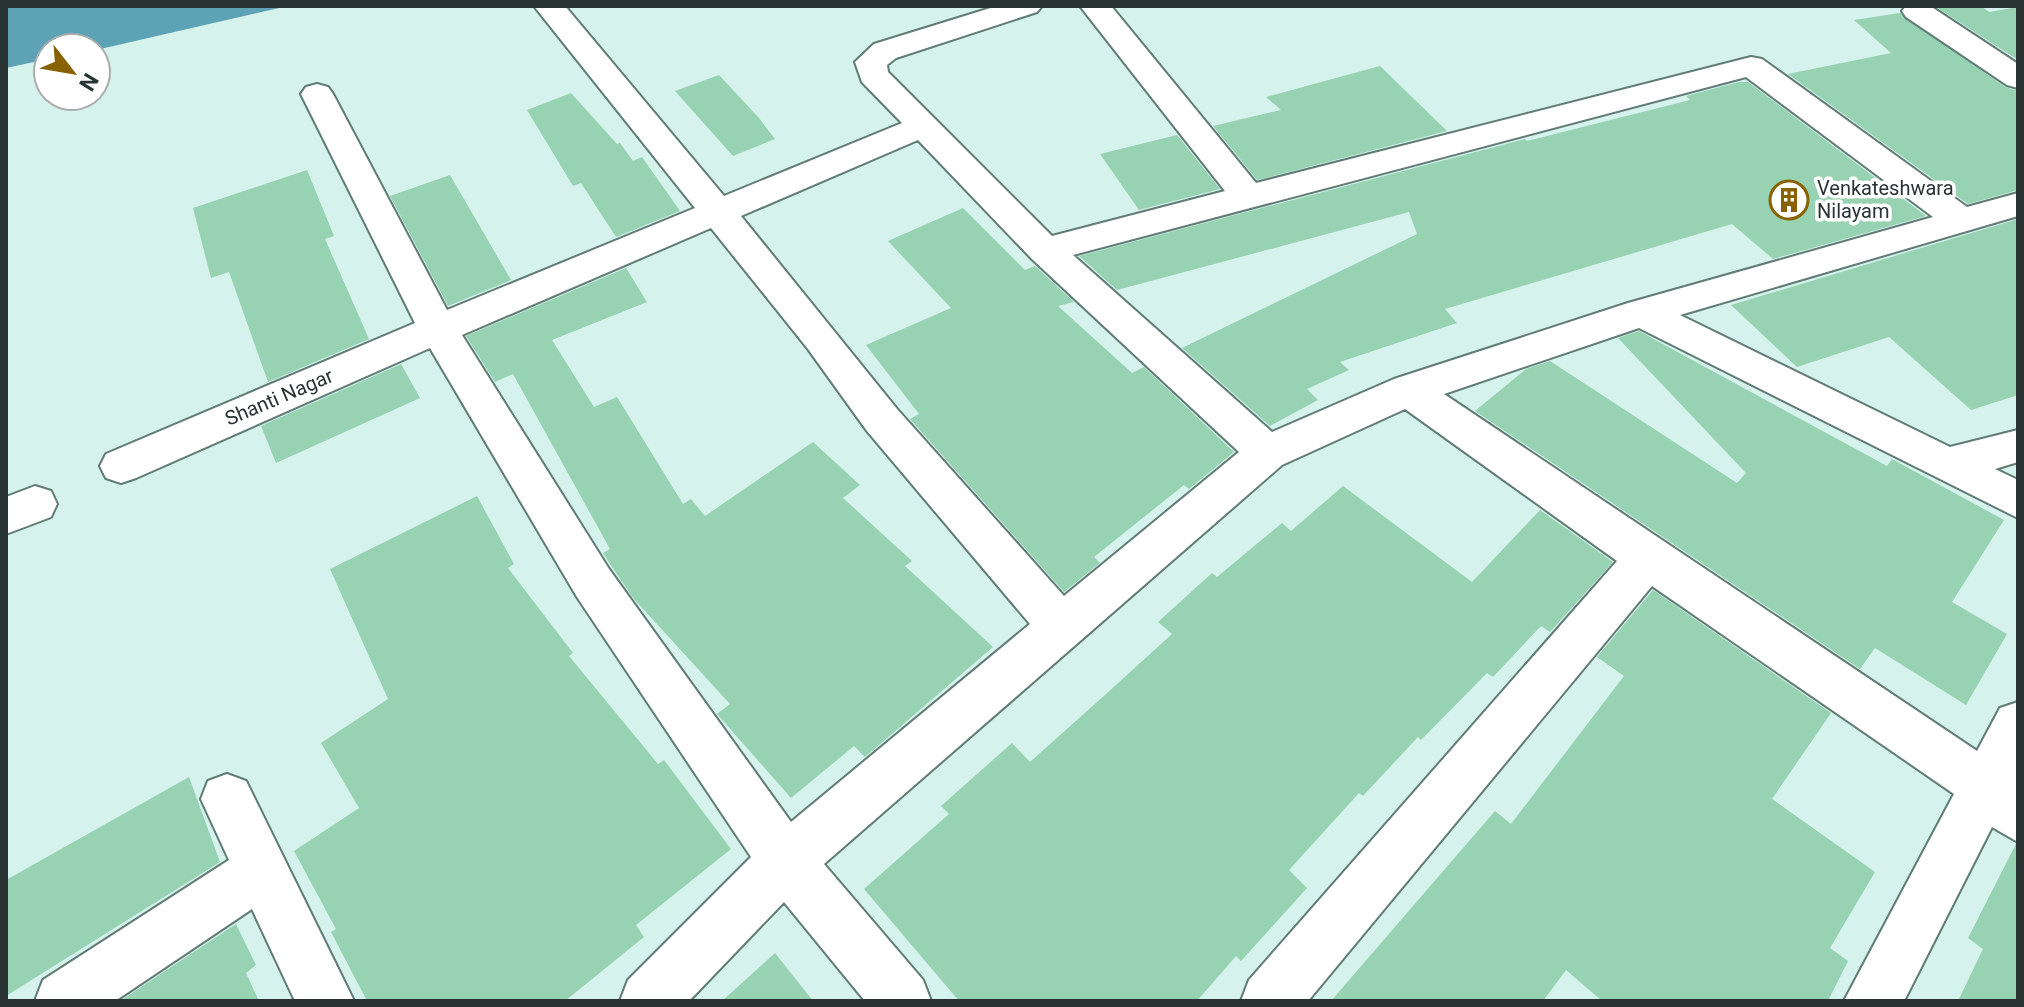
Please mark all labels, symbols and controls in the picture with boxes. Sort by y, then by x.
north arrow [32,32,112,112]
text: N [74,69,103,95]
place label: Venkateshwara Nilayam [1817,176,1954,223]
building icon: Venkateshwara Nilayam [1768,179,1810,221]
street label: Shanti Nagar [221,363,337,431]

